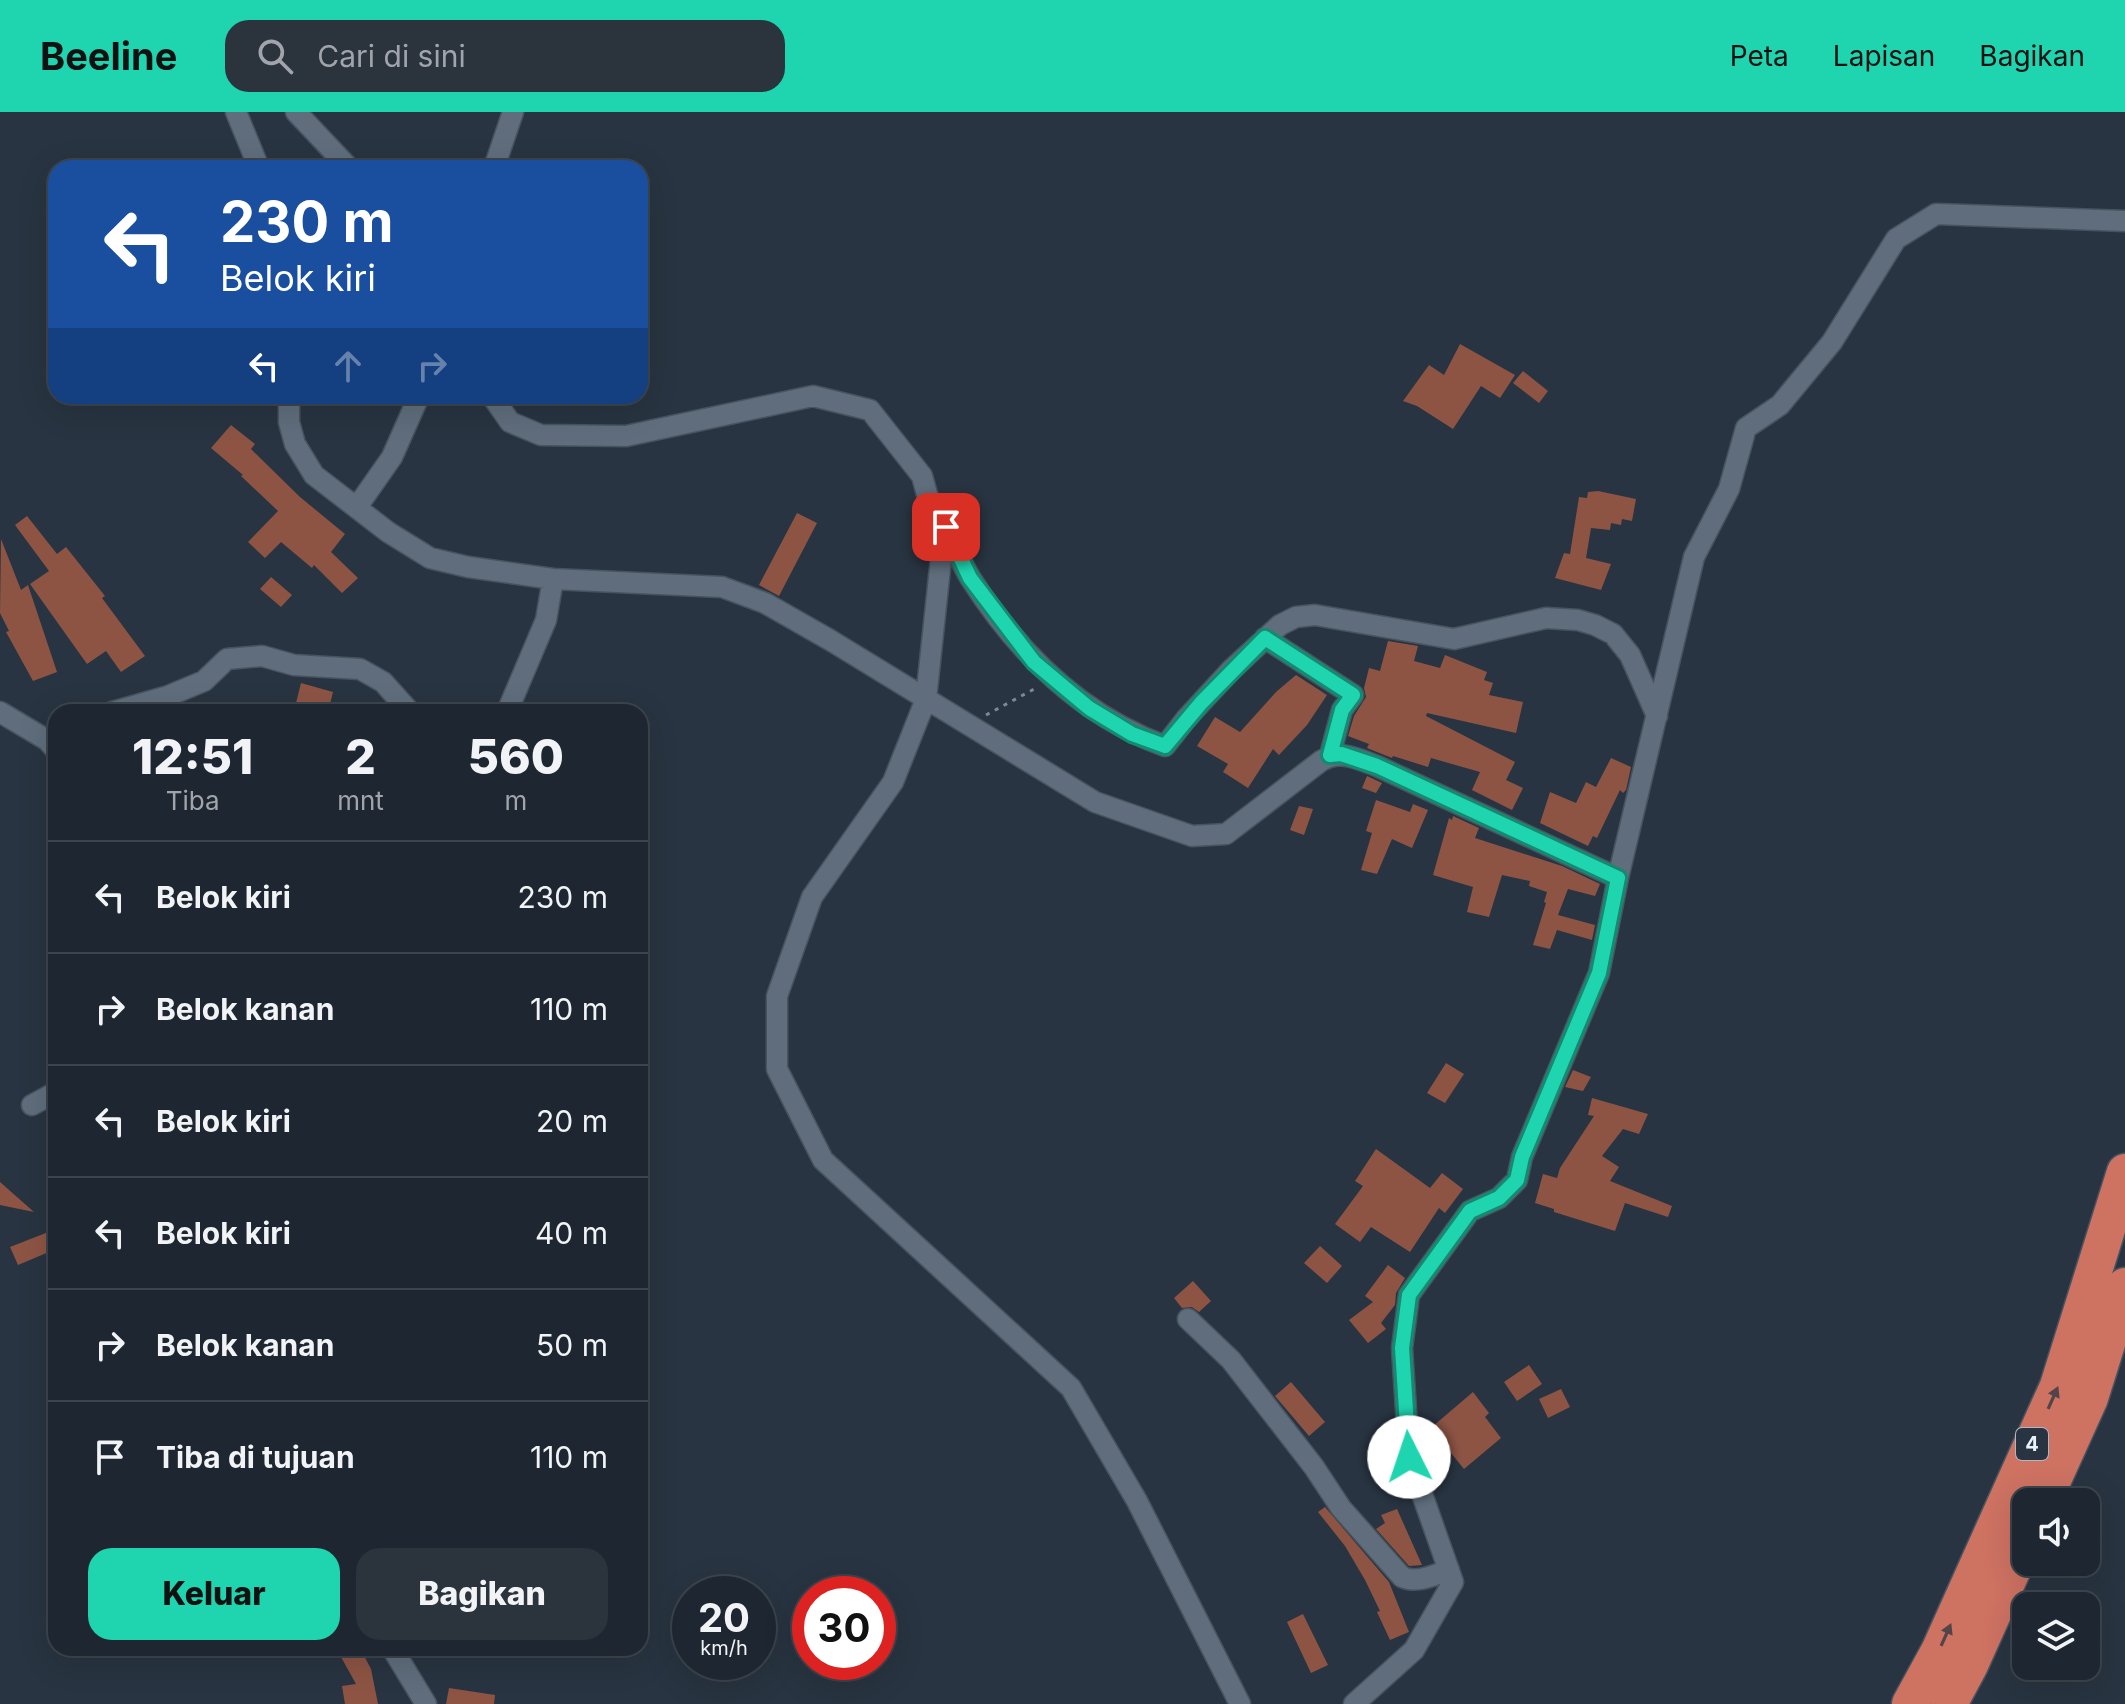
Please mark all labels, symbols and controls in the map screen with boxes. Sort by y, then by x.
search box [225,20,785,92]
text: Beeline [40,33,177,79]
icon: search [253,34,297,78]
text: Cari di sini [317,38,466,74]
text: Peta [1730,39,1789,73]
text: Lapisan [1833,39,1935,73]
text: Bagikan [1979,39,2085,73]
text: 230 m [220,188,394,256]
icon: left [88,192,192,296]
text: Belok kiri [220,256,376,300]
icon: left [242,344,286,388]
icon: ahead [326,344,370,388]
icon: right [410,344,454,388]
pin [912,493,980,561]
icon: arrive [924,505,968,549]
text: 12:51 [132,727,253,786]
text: 2 [345,727,376,786]
text: 560 [468,727,564,786]
text: Tiba [166,785,220,816]
text: mnt [337,785,384,816]
text: m [505,785,527,816]
icon: left [88,875,132,919]
text: Belok kiri [156,879,291,915]
text: 230 m [518,879,608,915]
icon: right [88,987,132,1031]
text: Belok kanan [156,991,334,1027]
text: 110 m [530,991,608,1027]
icon: left [88,1099,132,1143]
text: Belok kiri [156,1103,291,1139]
text: 20 m [536,1103,608,1139]
icon: left [88,1211,132,1255]
text: Belok kiri [156,1215,291,1251]
text: 40 m [535,1215,608,1251]
icon: right [88,1323,132,1367]
text: Belok kanan [156,1327,334,1363]
text: 50 m [536,1327,608,1363]
one-way arrow [2046,1386,2059,1409]
position arrow [1367,1415,1451,1499]
road number: 4 [2016,1428,2048,1460]
icon: arrive [88,1435,132,1479]
text: Tiba di tujuan [156,1439,355,1475]
text: 110 m [530,1439,608,1475]
map controls [2012,1488,2100,1680]
button: sound [2012,1488,2100,1576]
button: Keluar [88,1548,340,1640]
button: Bagikan [356,1548,608,1640]
speed limit sign: 30 [792,1576,896,1680]
button: layers [2012,1592,2100,1680]
text: 20 [698,1593,750,1642]
one-way arrow [1940,1623,1953,1647]
text: km/h [700,1636,748,1660]

